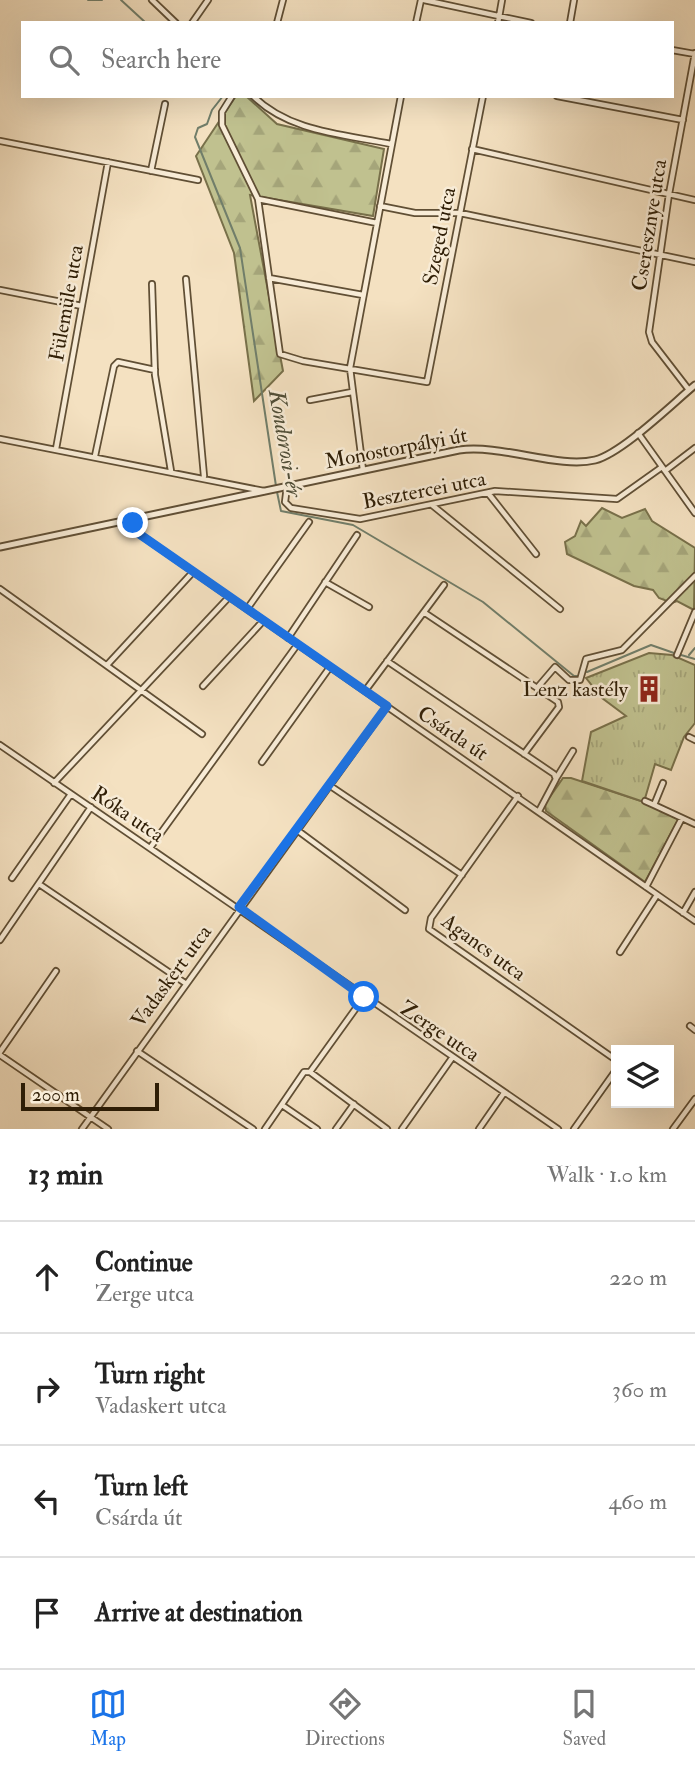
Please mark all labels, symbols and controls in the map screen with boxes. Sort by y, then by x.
search box [21,21,674,98]
icon: search [45,41,83,79]
text: Search here [101,44,221,76]
street label: Cseresznye utca [626,157,673,293]
street label: Szeged utca [417,185,462,287]
street label: Fülemüle utca [43,242,90,363]
water label: Kondorosi-ér [262,386,309,501]
street label: Monostorpályi út [323,421,470,475]
street label: Besztercei utca [360,465,488,516]
route end [117,507,148,538]
building icon: Lenz kastély [634,674,664,704]
place label: Lenz kastély [523,676,629,703]
street label: Csárda út [412,700,494,767]
street label: Róka utca [86,780,170,849]
street label: Agancs utca [435,907,532,987]
street label: Vadaskert utca [125,919,218,1033]
route start [348,981,379,1012]
street label: Zerge utca [395,995,485,1068]
map controls [611,1045,674,1108]
button: layers [611,1045,674,1108]
scale bar [21,1080,159,1112]
text: 200 m [32,1083,80,1107]
text: 13 min [28,1156,103,1193]
text: Walk · 1.0 km [547,1160,667,1189]
text: Continue [95,1247,193,1279]
icon: ahead [28,1258,66,1296]
text: 220 m [609,1263,667,1292]
text: Zerge utca [95,1279,194,1308]
text: Turn right [95,1359,205,1391]
icon: right [28,1370,66,1408]
text: 360 m [612,1375,667,1404]
text: Vadaskert utca [95,1391,227,1420]
text: Turn left [95,1471,188,1503]
icon: left [28,1482,66,1520]
text: 460 m [609,1487,667,1516]
text: Csárda út [95,1503,183,1532]
icon: arrive [28,1594,66,1632]
text: Arrive at destination [95,1597,303,1629]
tab: Map [89,1685,127,1751]
tab: Directions [305,1685,385,1751]
tab: Saved [563,1685,606,1751]

